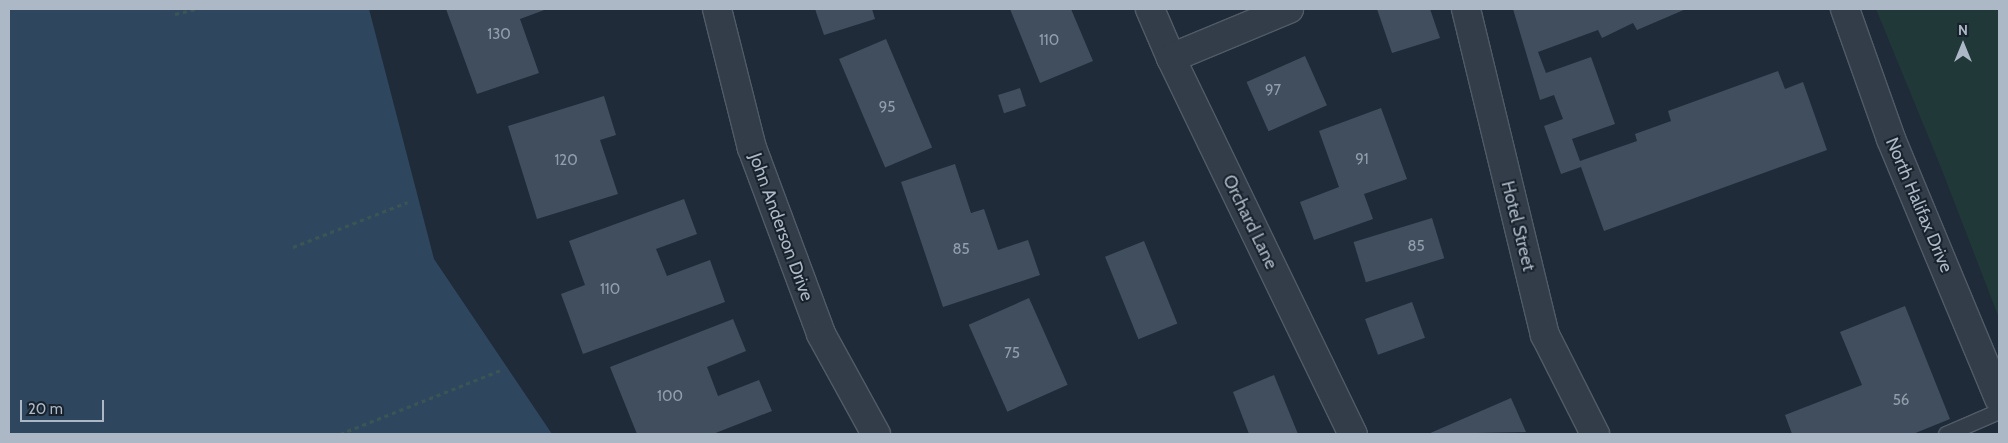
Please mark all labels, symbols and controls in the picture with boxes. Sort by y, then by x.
north arrow [1938,20,1988,70]
text: N [1958,21,1968,39]
house number: 130 [487,26,511,44]
house number: 110 [1039,32,1059,50]
house number: 97 [1265,82,1281,100]
house number: 95 [879,99,895,117]
street label: North Halifax Drive [1881,134,1957,276]
street label: John Anderson Drive [744,150,818,304]
house number: 91 [1355,151,1369,169]
house number: 120 [554,152,578,170]
street label: Orchard Lane [1218,171,1282,273]
street label: Hotel Street [1496,179,1540,273]
house number: 85 [1407,238,1425,256]
house number: 85 [952,241,970,259]
house number: 110 [600,281,620,299]
house number: 75 [1004,345,1020,363]
house number: 100 [657,388,683,406]
scale bar [22,390,106,422]
house number: 56 [1893,392,1909,410]
text: 20 m [28,400,63,418]

